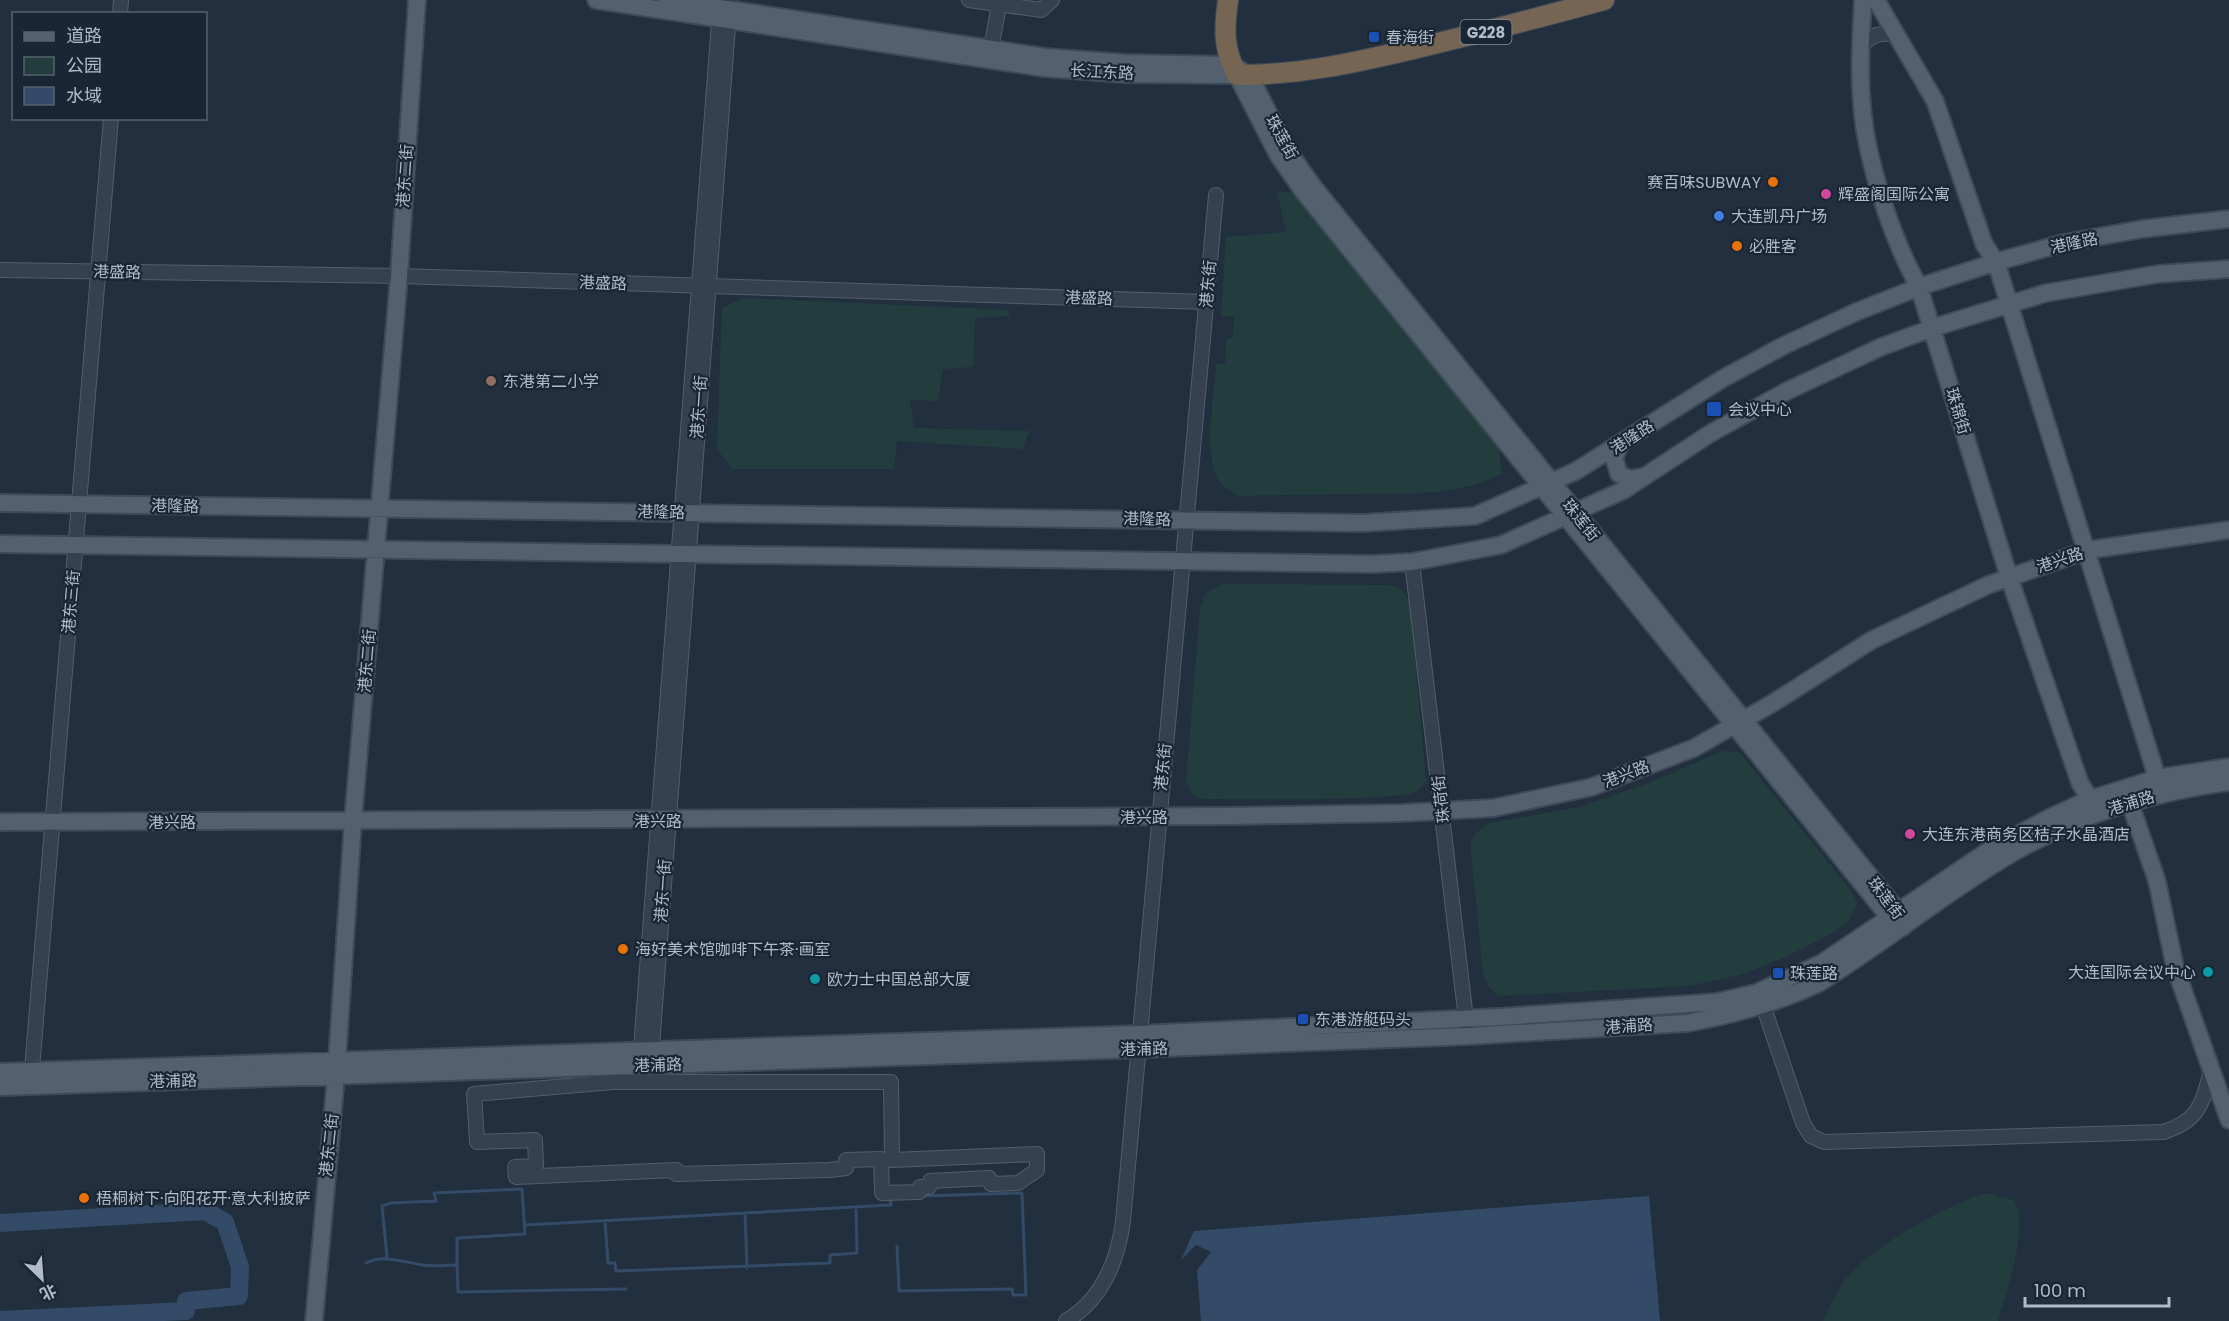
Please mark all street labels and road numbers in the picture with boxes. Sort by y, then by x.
road number: G228 [1460,20,1512,44]
street label: 长江东路 [1069,59,1135,85]
street label: 珠莲街 [1260,110,1304,164]
street label: 港东二街 [391,143,419,209]
street label: 港隆路 [2048,227,2100,259]
street label: 港东街 [1194,259,1222,309]
street label: 港盛路 [93,260,141,284]
street label: 港盛路 [579,271,627,295]
street label: 港盛路 [1065,286,1113,310]
street label: 港东一街 [685,374,713,440]
street label: 珠锦街 [1940,385,1976,437]
street label: 港隆路 [1606,414,1658,460]
street label: 港隆路 [151,494,199,518]
street label: 珠莲街 [1557,494,1605,546]
street label: 港隆路 [637,500,685,524]
street label: 港隆路 [1123,507,1171,531]
street label: 港兴路 [2034,542,2086,578]
street label: 港东三街 [57,569,85,635]
street label: 港东二街 [353,628,381,694]
street label: 港东街 [1149,742,1177,792]
street label: 港兴路 [1599,755,1653,793]
street label: 珠荷街 [1427,774,1455,824]
street label: 港浦路 [2105,785,2157,821]
street label: 港兴路 [1120,806,1168,829]
street label: 港兴路 [634,810,682,833]
street label: 港兴路 [148,811,196,834]
street label: 港东一街 [649,858,677,924]
street label: 珠莲街 [1862,872,1910,924]
street label: 港浦路 [1604,1013,1654,1039]
street label: 港浦路 [1120,1037,1168,1061]
street label: 港浦路 [634,1053,682,1077]
street label: 港浦路 [149,1069,197,1093]
street label: 港东二街 [314,1112,344,1178]

